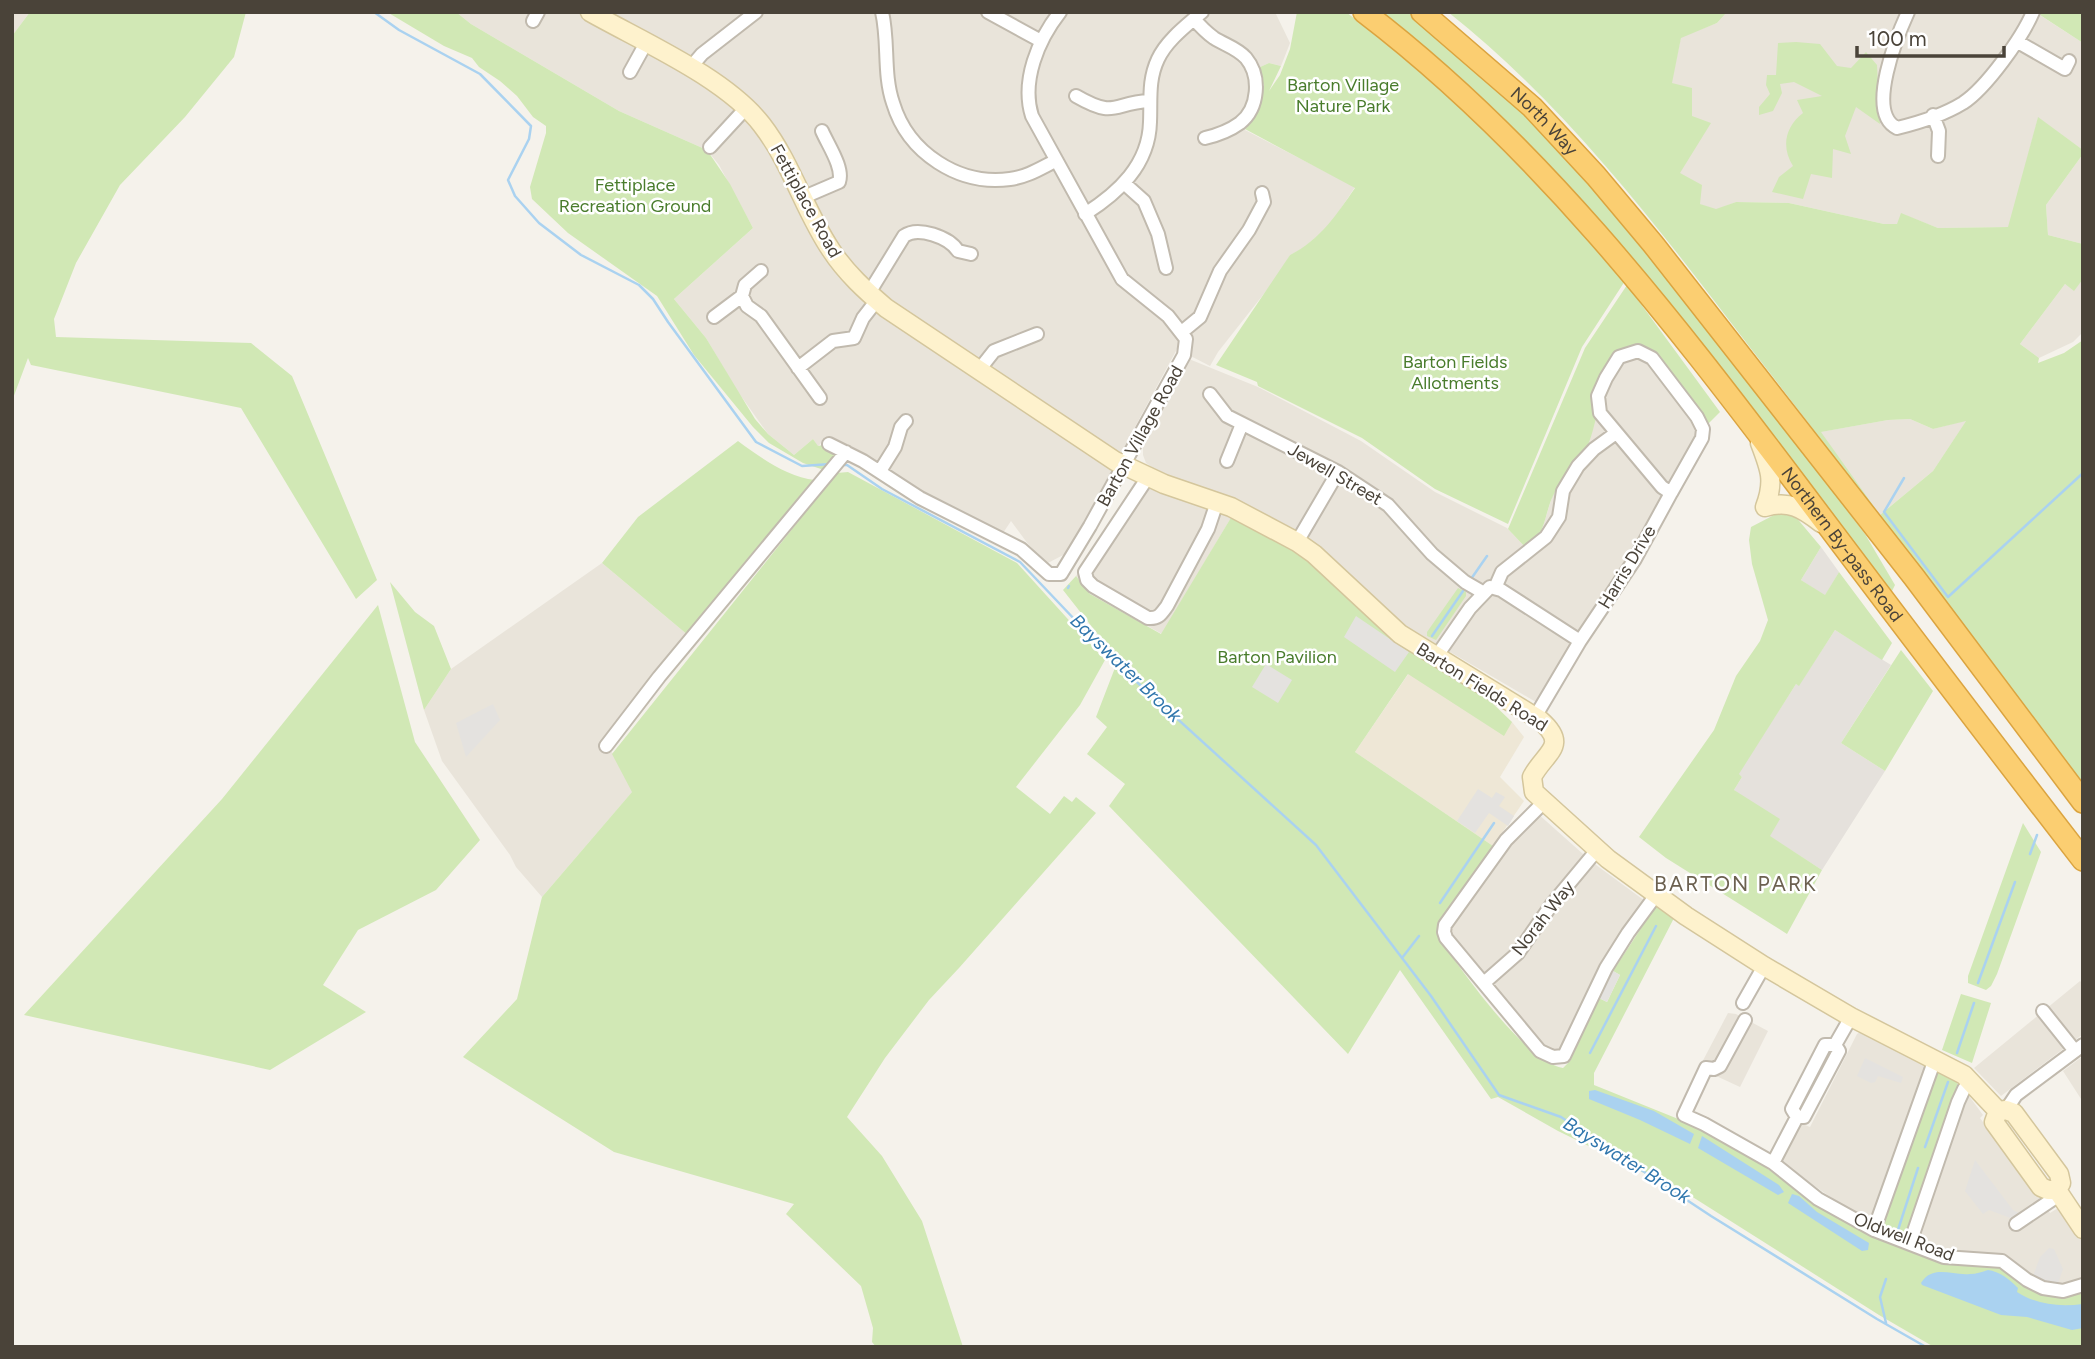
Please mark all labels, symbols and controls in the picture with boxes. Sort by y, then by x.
scale bar [1857,14,2004,58]
text: 100 m [1868,26,1927,51]
park label: Barton Village Nature Park [1287,74,1399,117]
street label: North Way [1506,82,1583,160]
street label: Fettiplace Road [766,140,846,262]
park label: Fettiplace Recreation Ground [559,174,711,217]
park label: Barton Fields Allotments [1403,351,1507,394]
street label: Barton Village Road [1092,362,1188,510]
street label: Jewell Street [1284,438,1386,510]
street label: Northern By-pass Road [1777,463,1908,626]
street label: Harris Drive [1593,521,1661,613]
water label: Bayswater Brook [1066,609,1187,727]
street label: Barton Fields Road [1412,638,1552,736]
park label: Barton Pavilion [1217,646,1337,668]
district label: BARTON PARK [1654,871,1818,896]
street label: Norah Way [1507,876,1579,960]
water label: Bayswater Brook [1559,1112,1696,1209]
street label: Oldwell Road [1851,1208,1957,1266]

